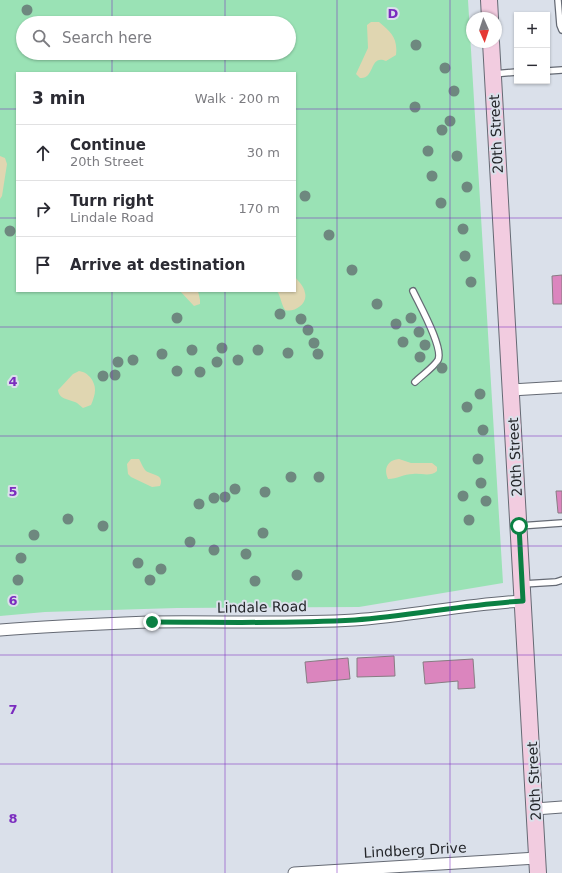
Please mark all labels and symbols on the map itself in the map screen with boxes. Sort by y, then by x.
text: D [388,6,399,21]
north arrow [466,12,502,48]
street label: 20th Street [486,94,506,174]
text: 4 [8,374,18,389]
street label: 20th Street [505,417,525,497]
text: 5 [8,484,18,499]
route start [510,517,528,535]
text: 6 [8,593,18,608]
street label: Lindale Road [217,598,307,616]
route end [143,613,161,631]
text: 7 [8,702,18,717]
street label: 20th Street [524,741,544,821]
text: 8 [8,811,18,826]
street label: Lindberg Drive [363,839,467,861]

